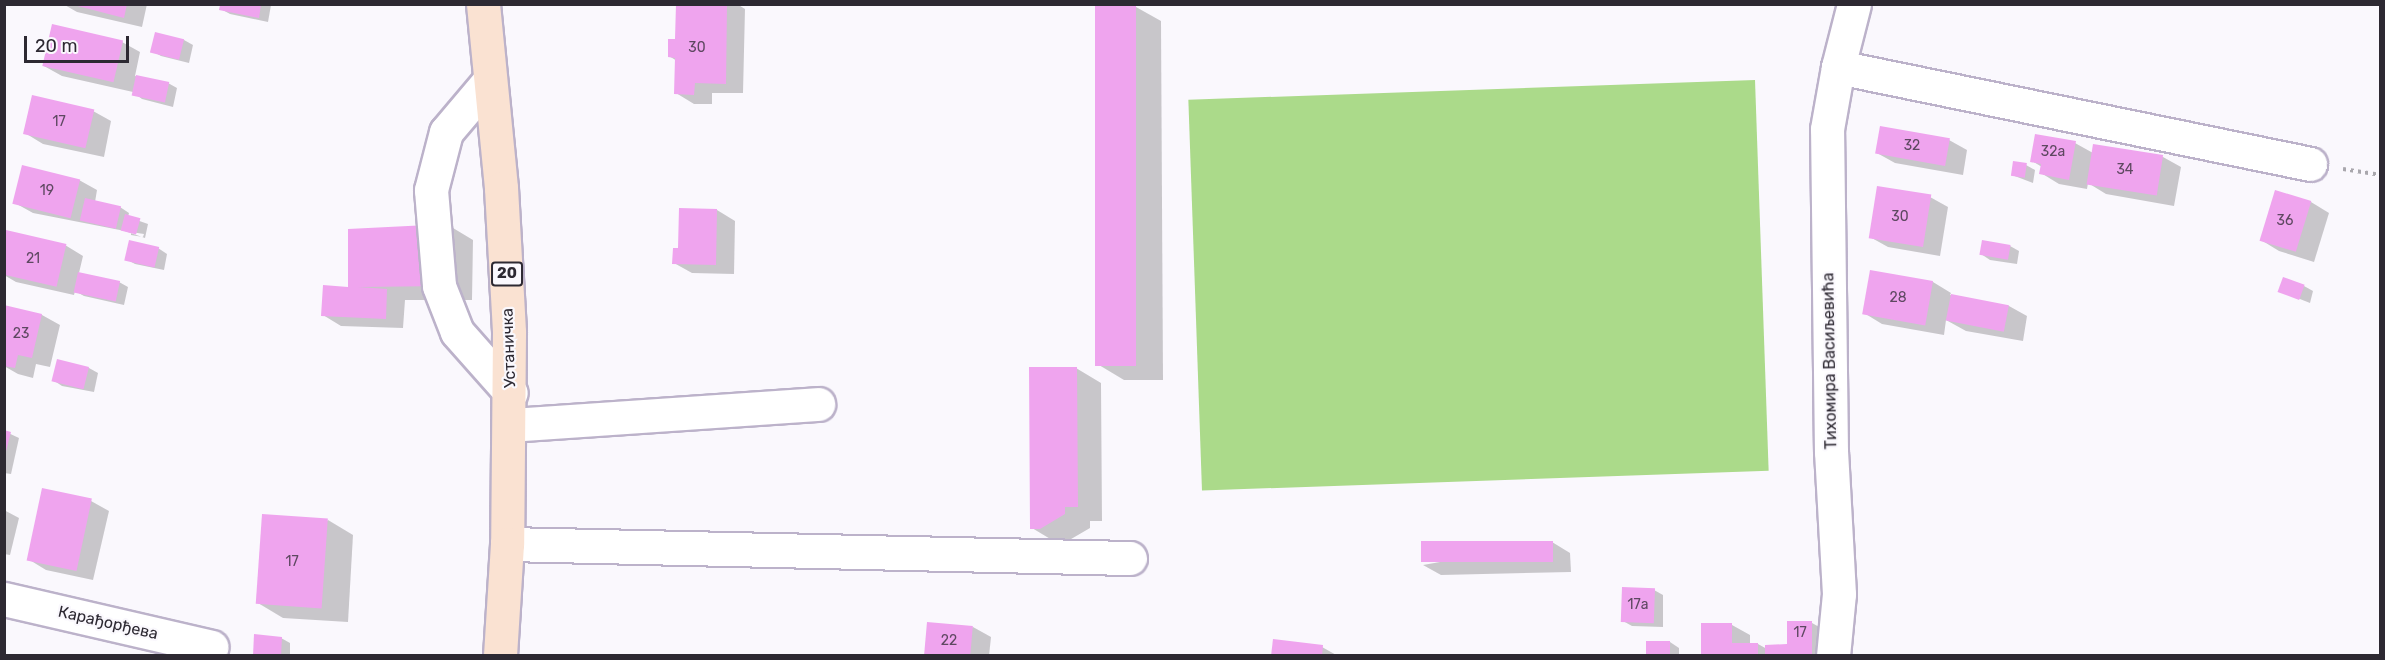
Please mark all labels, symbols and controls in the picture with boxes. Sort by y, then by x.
scale bar [27,24,132,62]
text: 20 m [35,35,77,57]
house number: 30 [688,40,706,56]
house number: 17 [52,114,66,130]
house number: 32 [1904,138,1920,154]
house number: 32a [2041,144,2065,160]
house number: 34 [2116,162,2134,178]
house number: 19 [40,183,54,199]
house number: 30 [1891,209,1909,225]
house number: 36 [2277,213,2293,229]
house number: 21 [26,251,40,267]
road number: 20 [490,262,524,286]
street label: Тихомира Васиљевића [1819,272,1841,450]
house number: 28 [1889,290,1907,306]
street label: Устаничка [498,308,520,388]
house number: 23 [13,326,29,342]
house number: 17 [285,554,299,570]
house number: 17a [1628,597,1648,613]
street label: Карађорђева [56,602,160,644]
house number: 17 [1793,625,1807,641]
house number: 22 [941,633,957,649]

